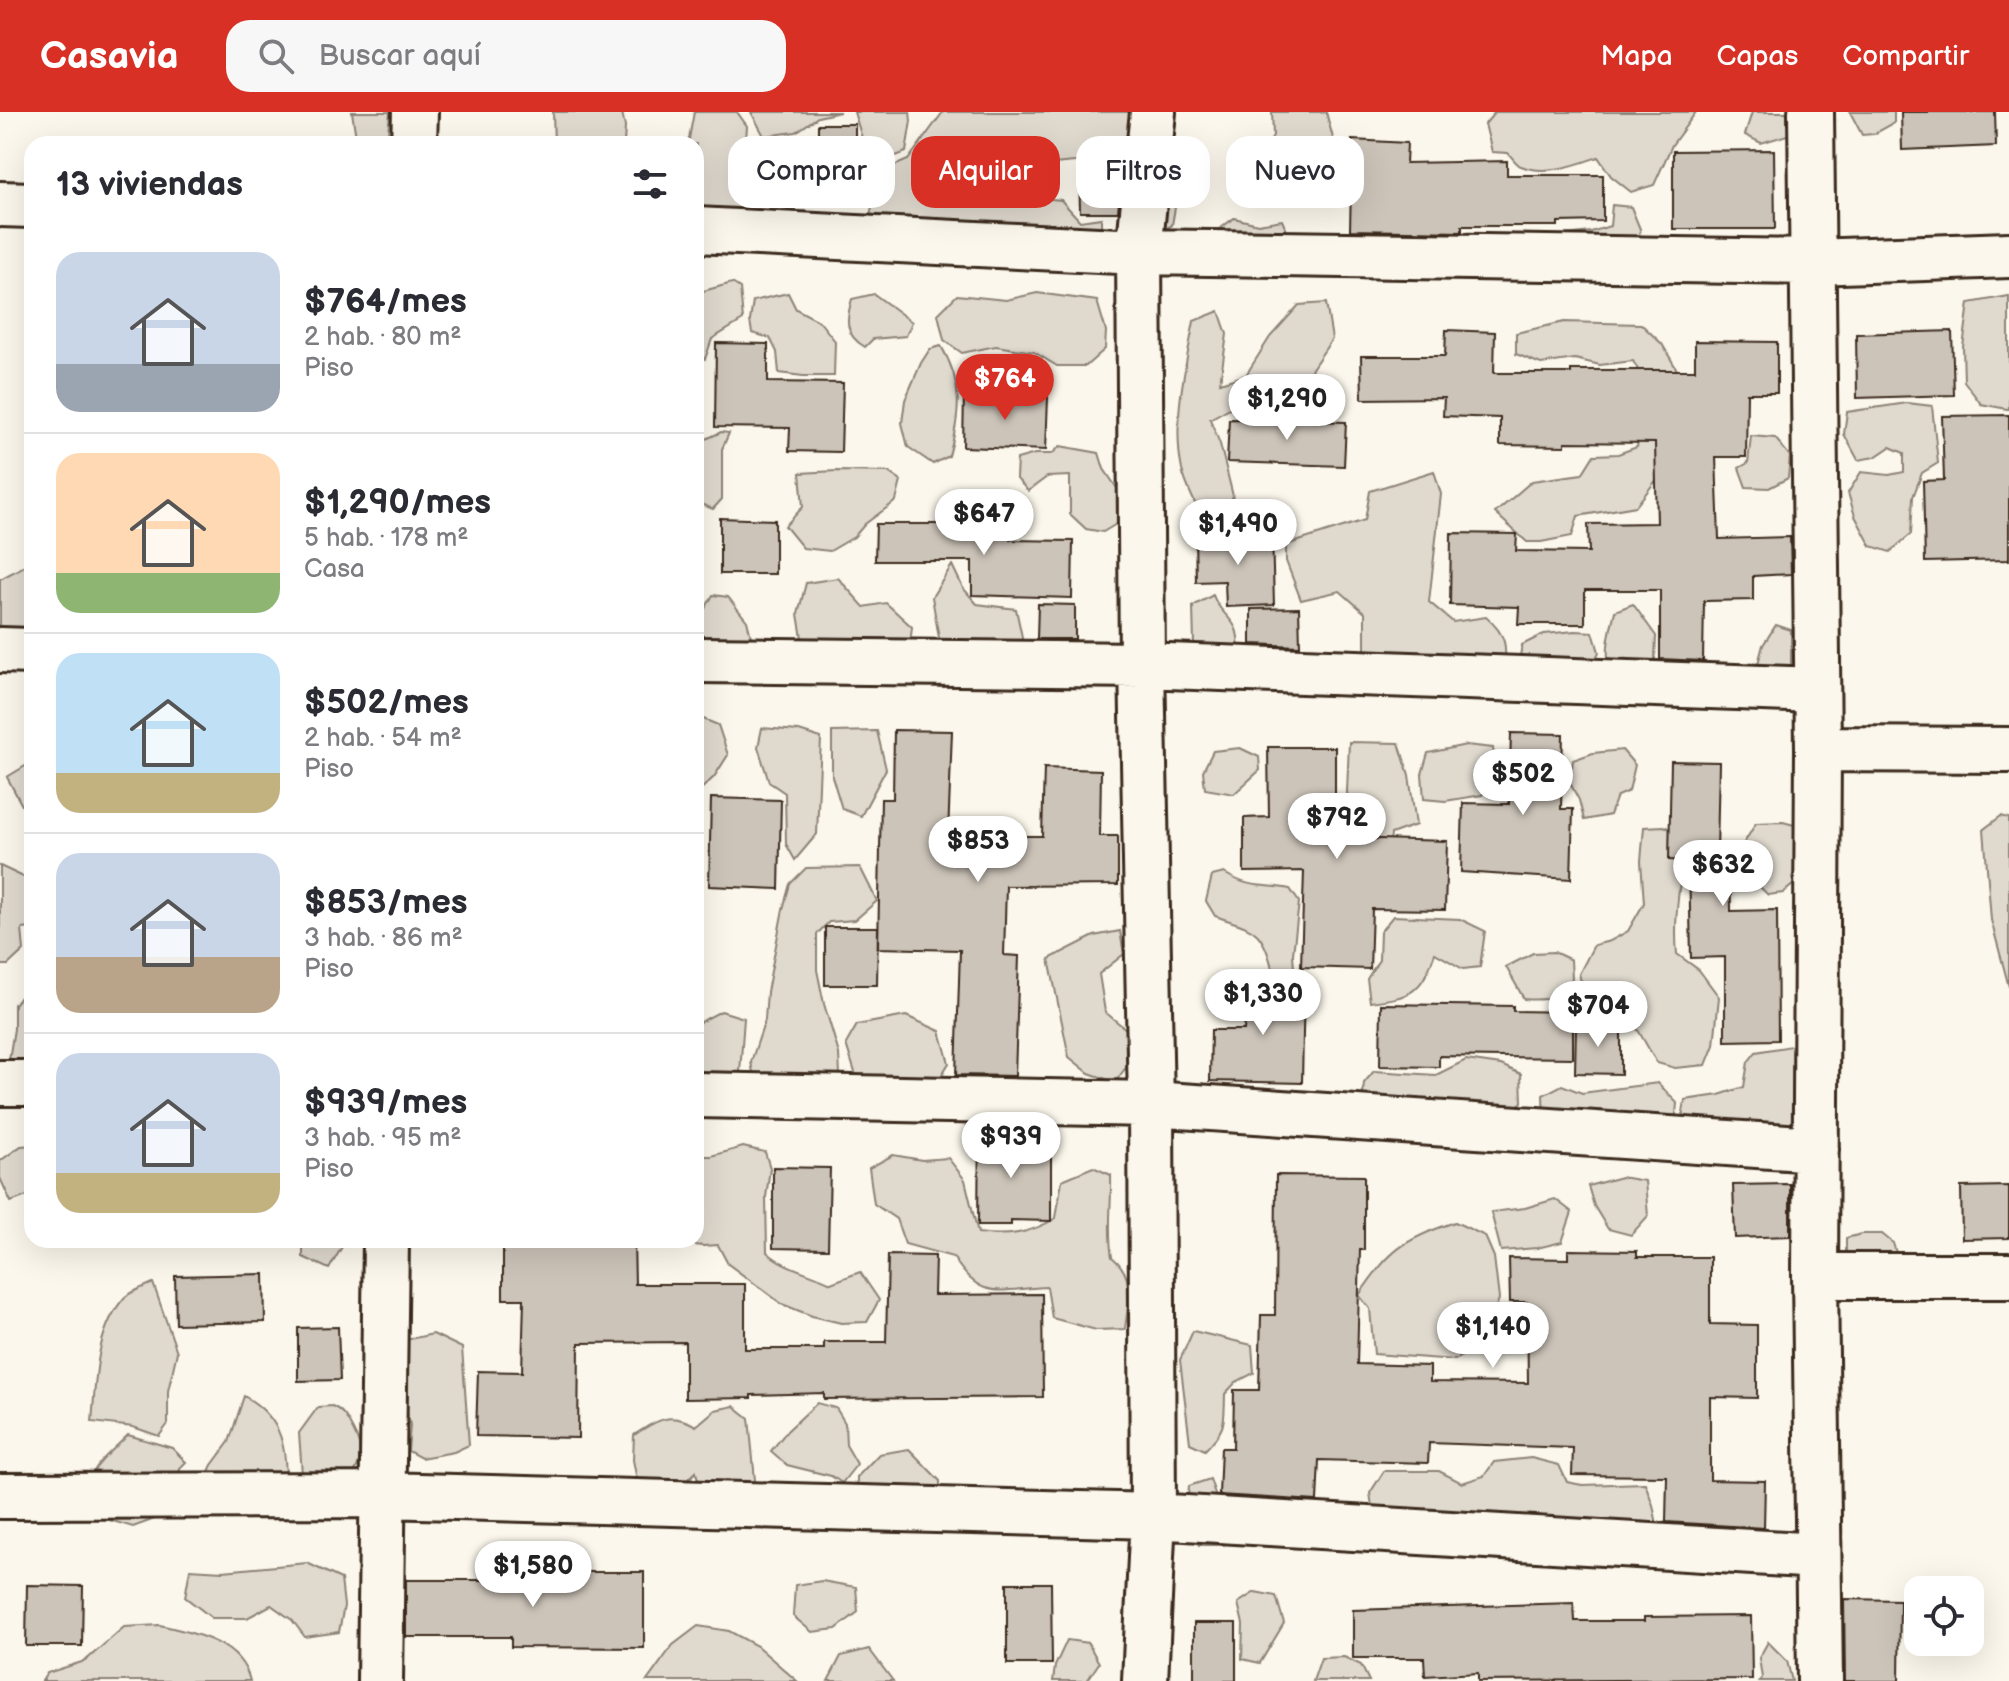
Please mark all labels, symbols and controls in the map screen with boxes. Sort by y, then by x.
search box [226,20,786,92]
text: Casavia [40,34,178,79]
icon: search [254,34,298,78]
text: Buscar aquí [318,38,481,74]
text: Mapa [1600,40,1673,73]
text: Capas [1717,40,1798,73]
text: Compartir [1842,40,1969,73]
chip: Comprar [728,136,895,208]
chip: Alquilar [911,136,1060,208]
chip: Filtros [1076,136,1210,208]
chip: Nuevo [1226,136,1364,208]
icon: filters [628,162,672,206]
text: 13 viviendas [56,164,243,205]
text: $764/mes [304,281,467,322]
icon: home [120,284,216,380]
text: 2 hab. · 80 m² [304,322,461,353]
text: Piso [304,353,354,384]
pin: $764 [958,354,1052,422]
text: $764 [974,364,1036,395]
pin: $1,290 [1222,374,1352,442]
text: $1,290 [1247,384,1327,415]
text: $1,290/mes [304,482,491,523]
icon: home [120,485,216,581]
pin: $647 [937,489,1031,557]
text: $647 [953,499,1015,530]
pin: $1,490 [1173,499,1303,567]
text: $1,490 [1198,509,1278,540]
text: 5 hab. · 178 m² [304,523,469,554]
text: Casa [304,554,365,585]
text: $502/mes [304,682,469,723]
icon: home [120,685,216,781]
text: 2 hab. · 54 m² [304,723,462,754]
pin: $502 [1476,749,1570,817]
text: Piso [304,754,354,785]
text: $502 [1491,759,1555,790]
pin: $792 [1290,793,1384,861]
text: $792 [1306,803,1368,834]
pin: $853 [931,816,1025,884]
text: $853 [947,826,1009,857]
pin: $632 [1676,840,1770,908]
text: $632 [1691,850,1755,881]
text: $853/mes [304,882,468,923]
icon: home [120,885,216,981]
text: 3 hab. · 86 m² [304,923,463,954]
text: Piso [304,954,354,985]
pin: $1,330 [1198,969,1328,1037]
text: $1,330 [1223,979,1303,1010]
pin: $704 [1551,981,1645,1049]
text: $704 [1567,991,1630,1022]
text: $939/mes [304,1082,467,1123]
icon: home [120,1085,216,1181]
pin: $939 [964,1112,1058,1180]
text: $939 [980,1122,1042,1153]
text: 3 hab. · 95 m² [304,1123,462,1154]
text: Piso [304,1154,354,1185]
pin: $1,140 [1428,1302,1558,1370]
text: $1,140 [1455,1312,1531,1343]
pin: $1,580 [468,1541,598,1609]
text: $1,580 [493,1551,573,1582]
map controls [1904,1576,1984,1656]
button: locate [1904,1576,1984,1656]

